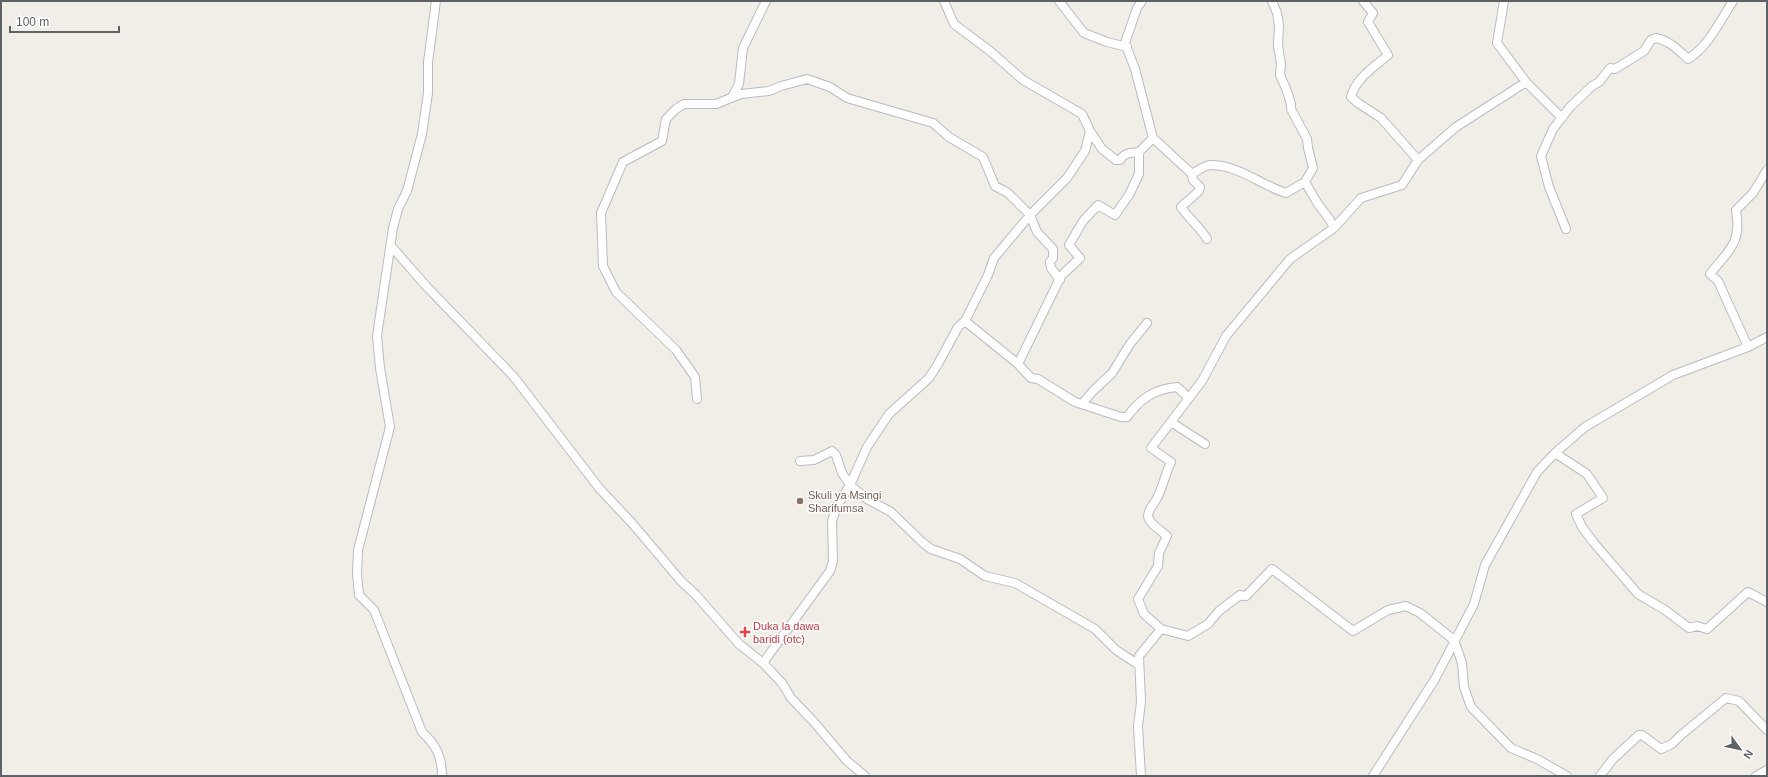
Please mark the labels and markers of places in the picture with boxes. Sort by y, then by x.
place label: Skuli ya Msingi Sharifumsa [808,489,881,514]
marker: Skuli ya Msingi Sharifumsa [795,496,805,506]
place label: Duka la dawa baridi (otc) [753,620,821,645]
marker: Duka la dawa baridi (otc) [740,627,750,637]

